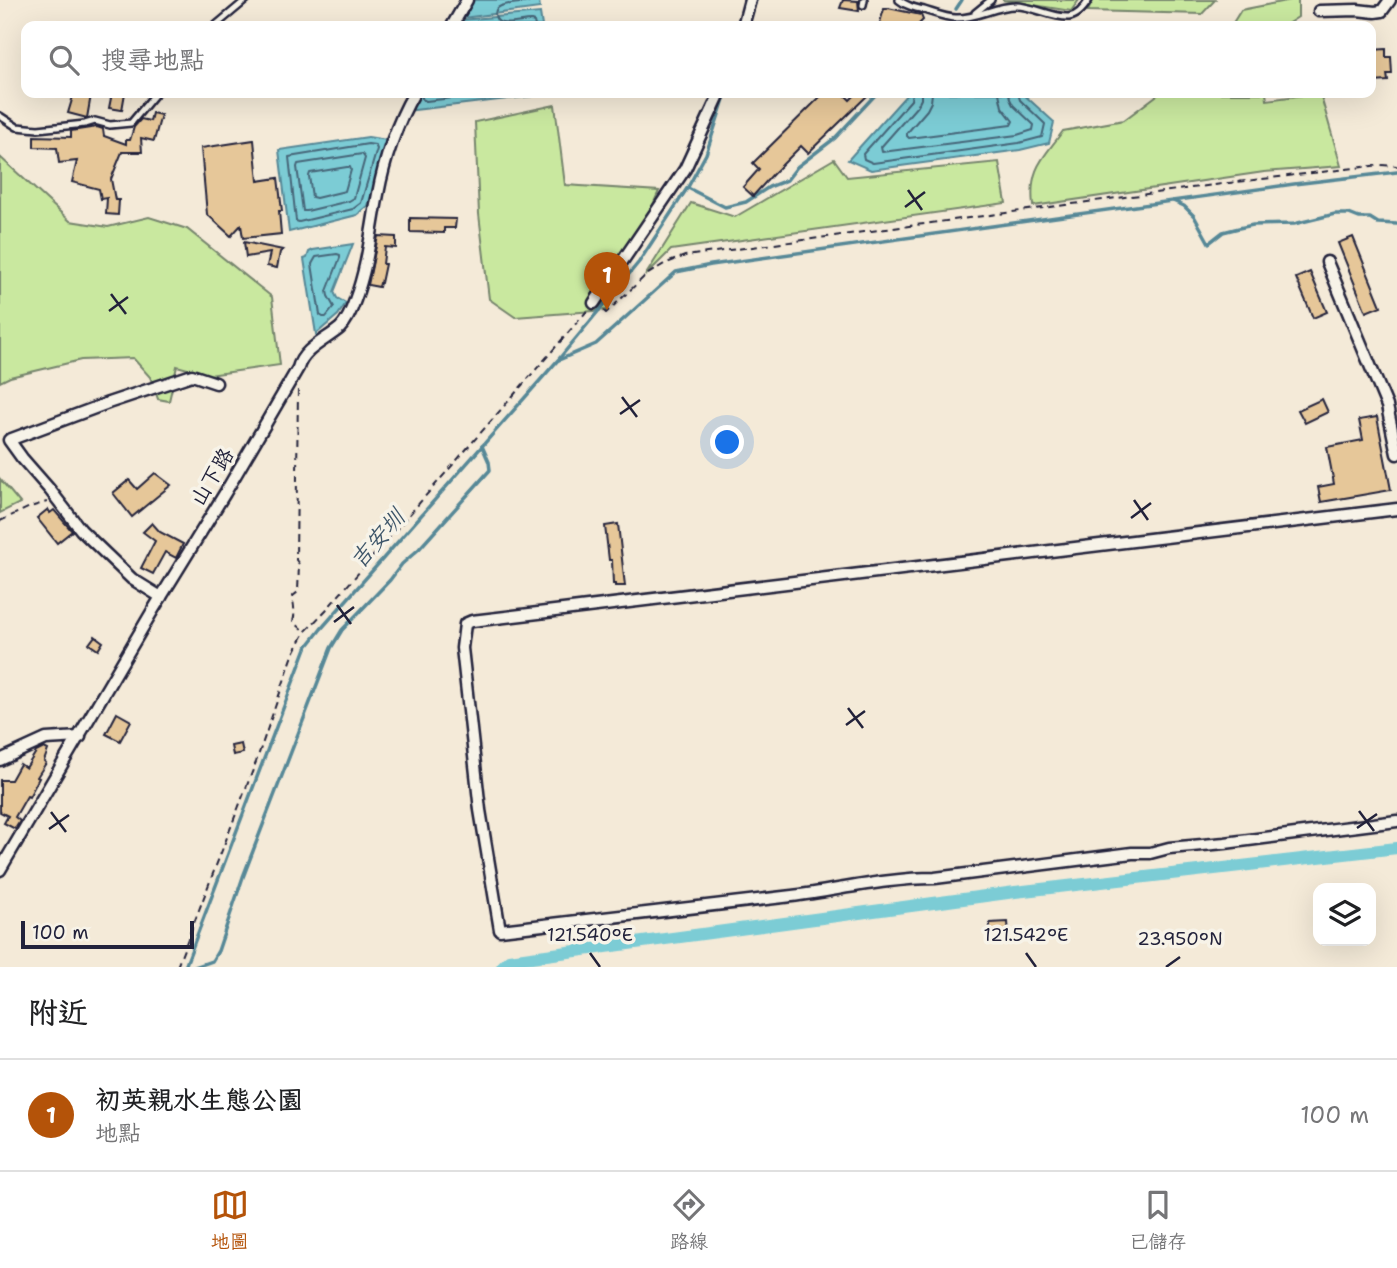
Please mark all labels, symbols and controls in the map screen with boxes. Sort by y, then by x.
search box [21,21,1376,98]
icon: search [45,41,83,79]
text: 搜尋地點 [101,42,205,77]
pin: 1 [584,252,630,310]
your location [710,425,744,459]
street label: 山下路 [184,443,240,511]
water label: 吉安圳 [343,501,413,575]
map controls [1313,883,1376,946]
button: layers [1313,883,1376,946]
scale bar [21,918,194,950]
text: 100 m [32,920,89,945]
text: 121.540°E [547,923,633,947]
text: 121.542°E [984,923,1068,947]
text: 23.950°N [1137,927,1223,951]
text: 附近 [28,992,88,1033]
text: 初英親水生態公園 [95,1082,303,1117]
text: 1 [46,1100,56,1130]
text: 100 m [1300,1100,1369,1130]
text: 地點 [95,1118,141,1148]
tab: 地圖 [211,1186,249,1254]
tab: 路線 [670,1186,708,1254]
tab: 已儲存 [1129,1186,1186,1254]

